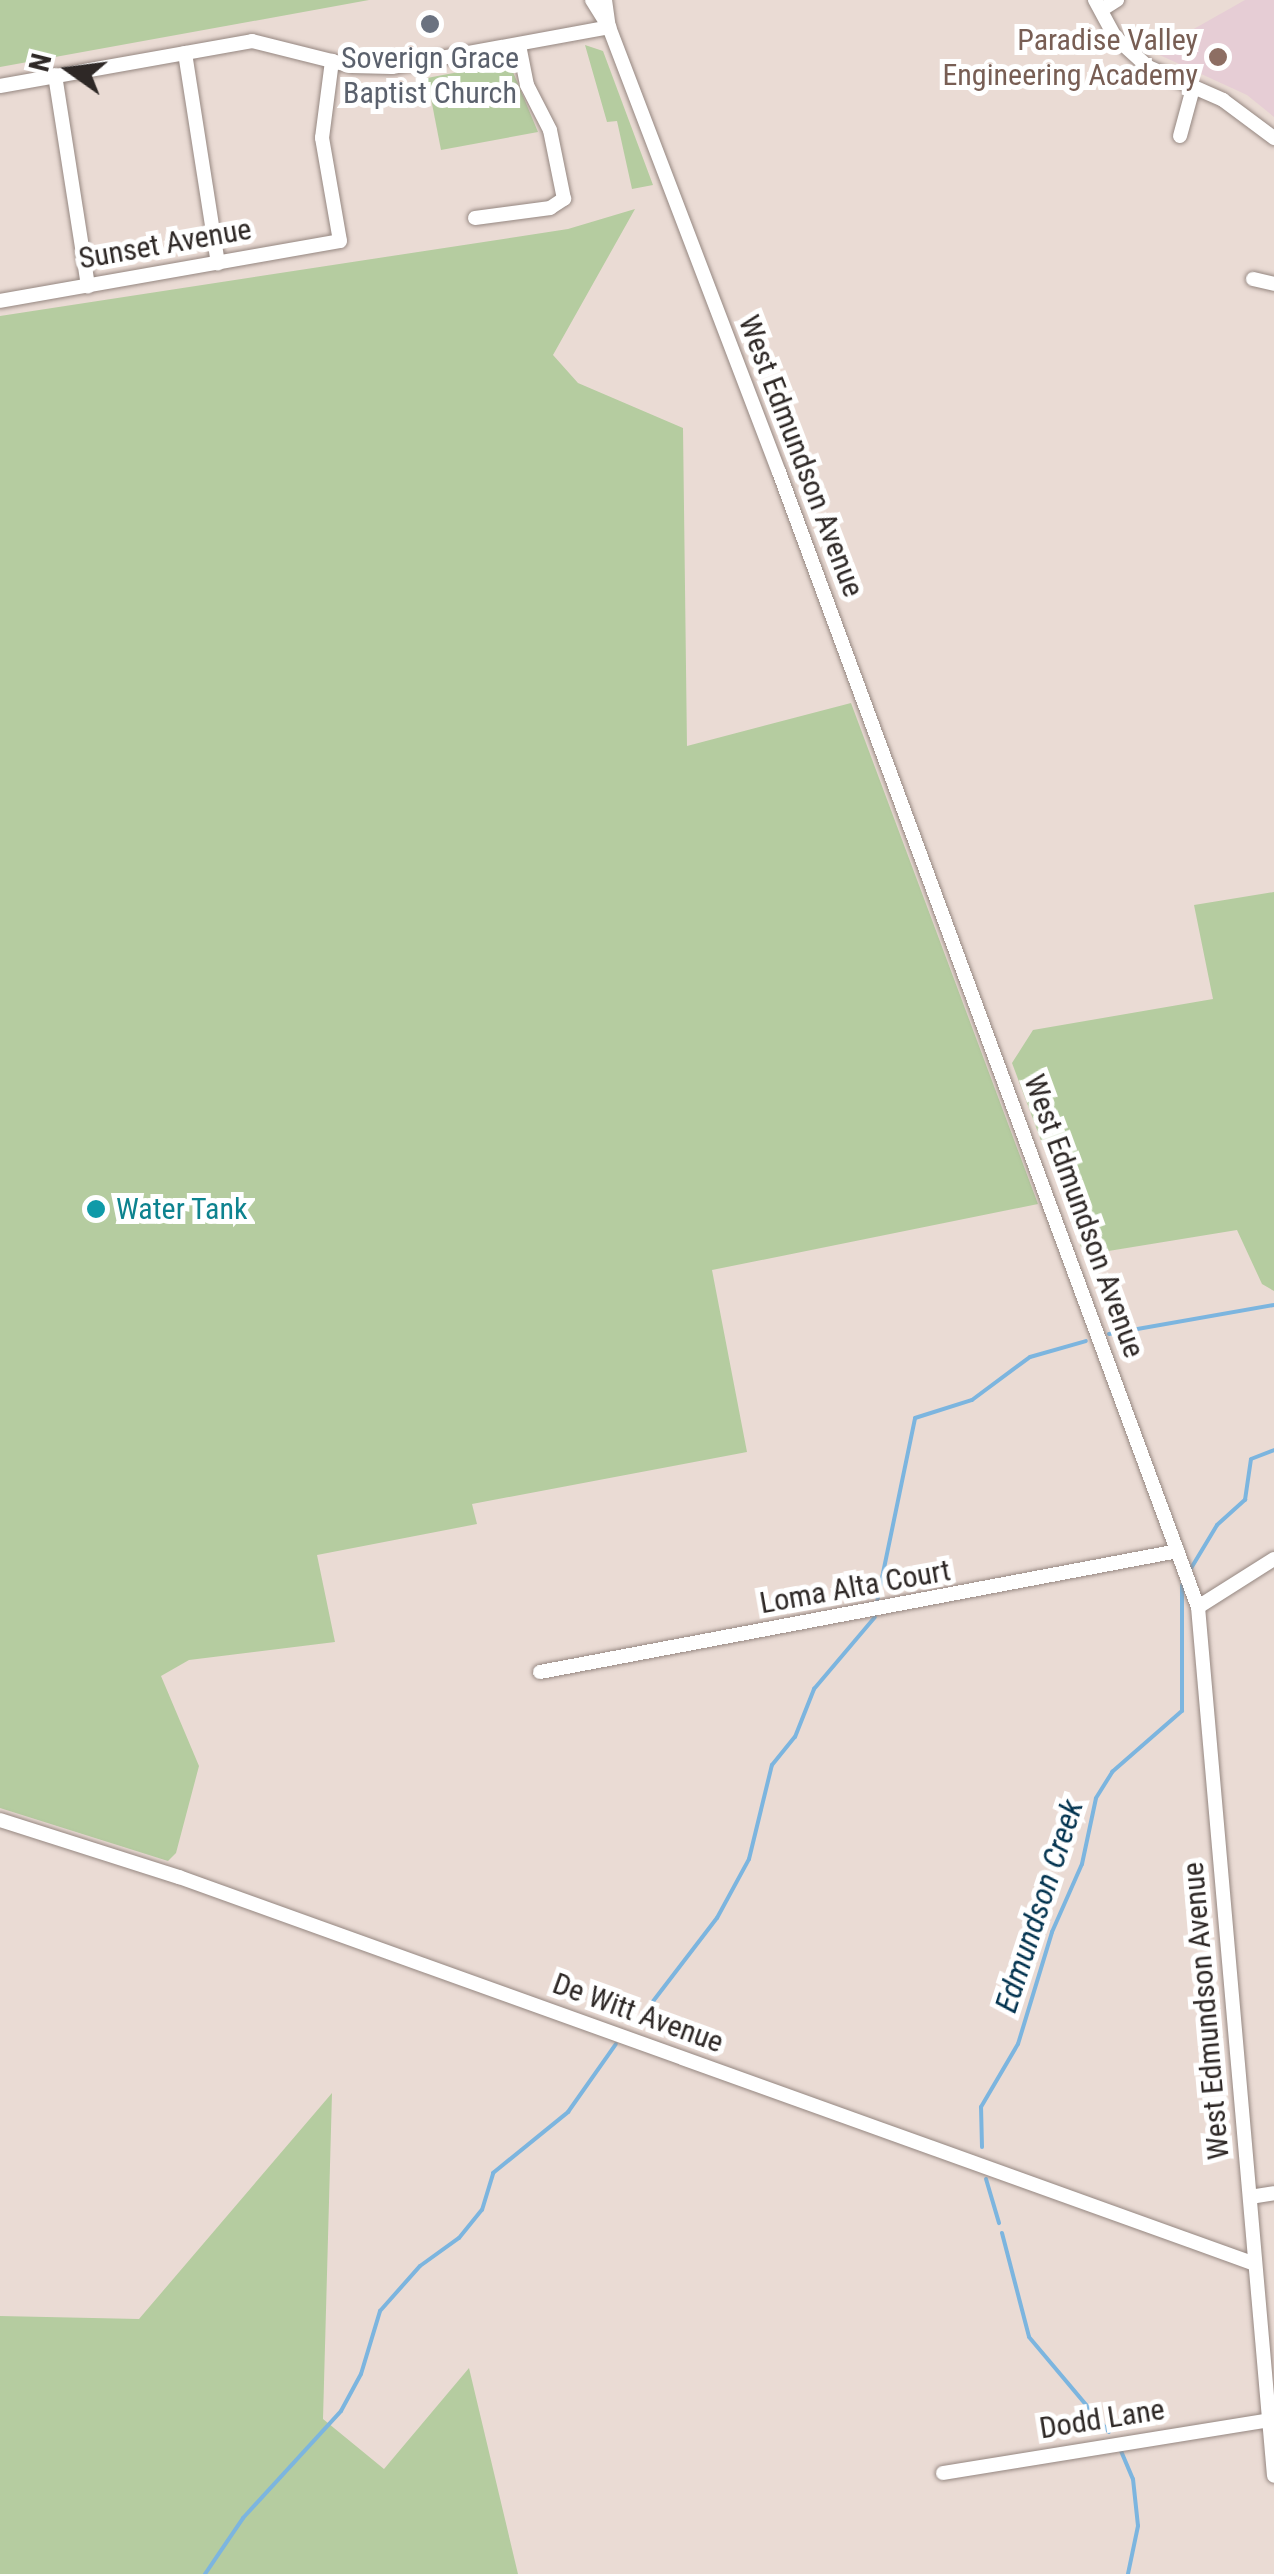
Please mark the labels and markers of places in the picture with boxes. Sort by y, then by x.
marker: Soverign Grace Baptist Church [419,13,441,35]
place label: Paradise Valley Engineering Academy [942,22,1198,92]
place label: Soverign Grace Baptist Church [341,40,519,110]
marker: Paradise Valley Engineering Academy [1207,46,1229,68]
place label: Water Tank [116,1191,248,1227]
marker: Water Tank [85,1198,107,1220]

